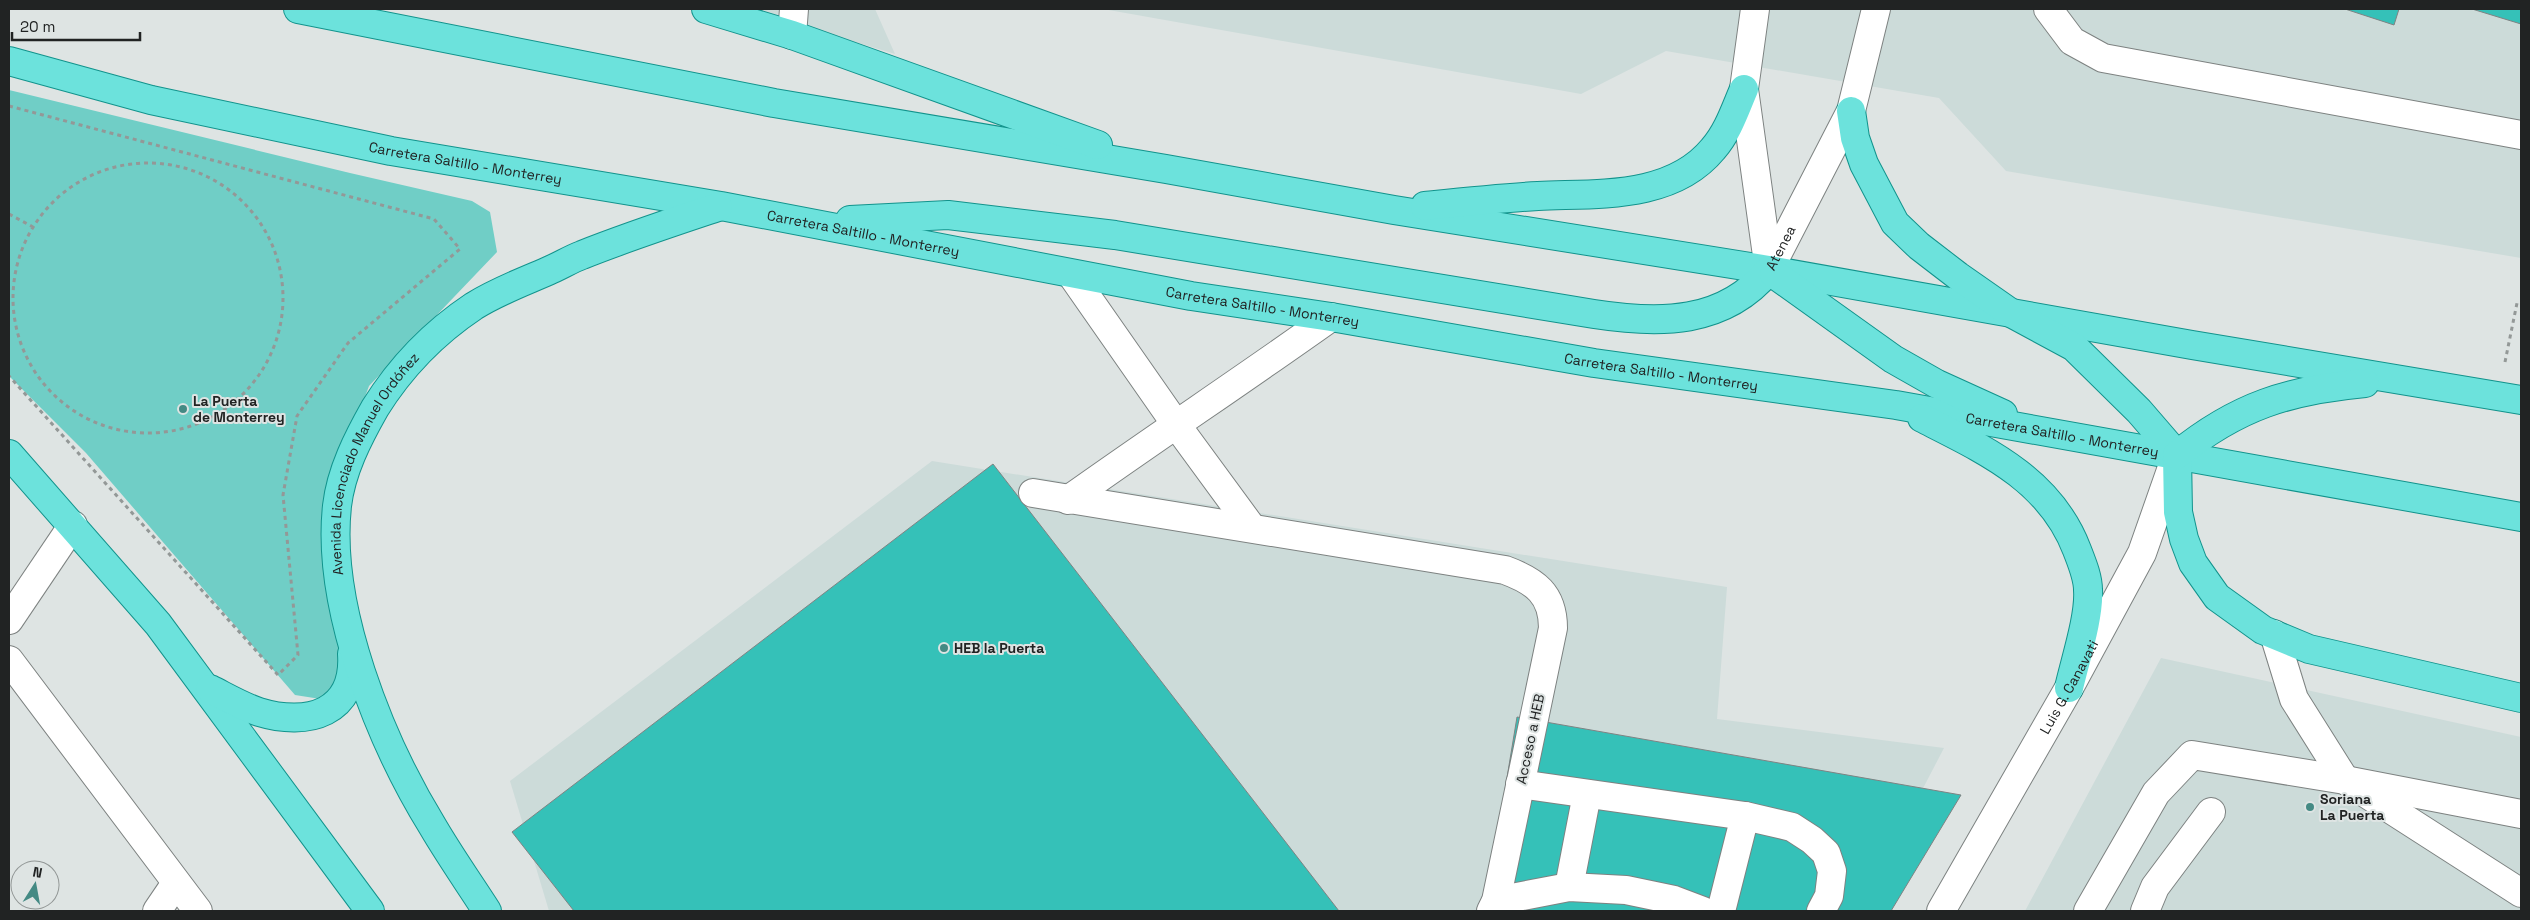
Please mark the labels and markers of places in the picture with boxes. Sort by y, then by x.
place label: La Puerta de Monterrey [193,392,285,426]
marker: La Puerta de Monterrey [177,403,189,415]
place label: HEB la Puerta [954,639,1044,657]
marker: HEB la Puerta [938,642,950,654]
place label: Soriana La Puerta [2320,790,2384,824]
marker: Soriana La Puerta [2304,801,2316,813]

